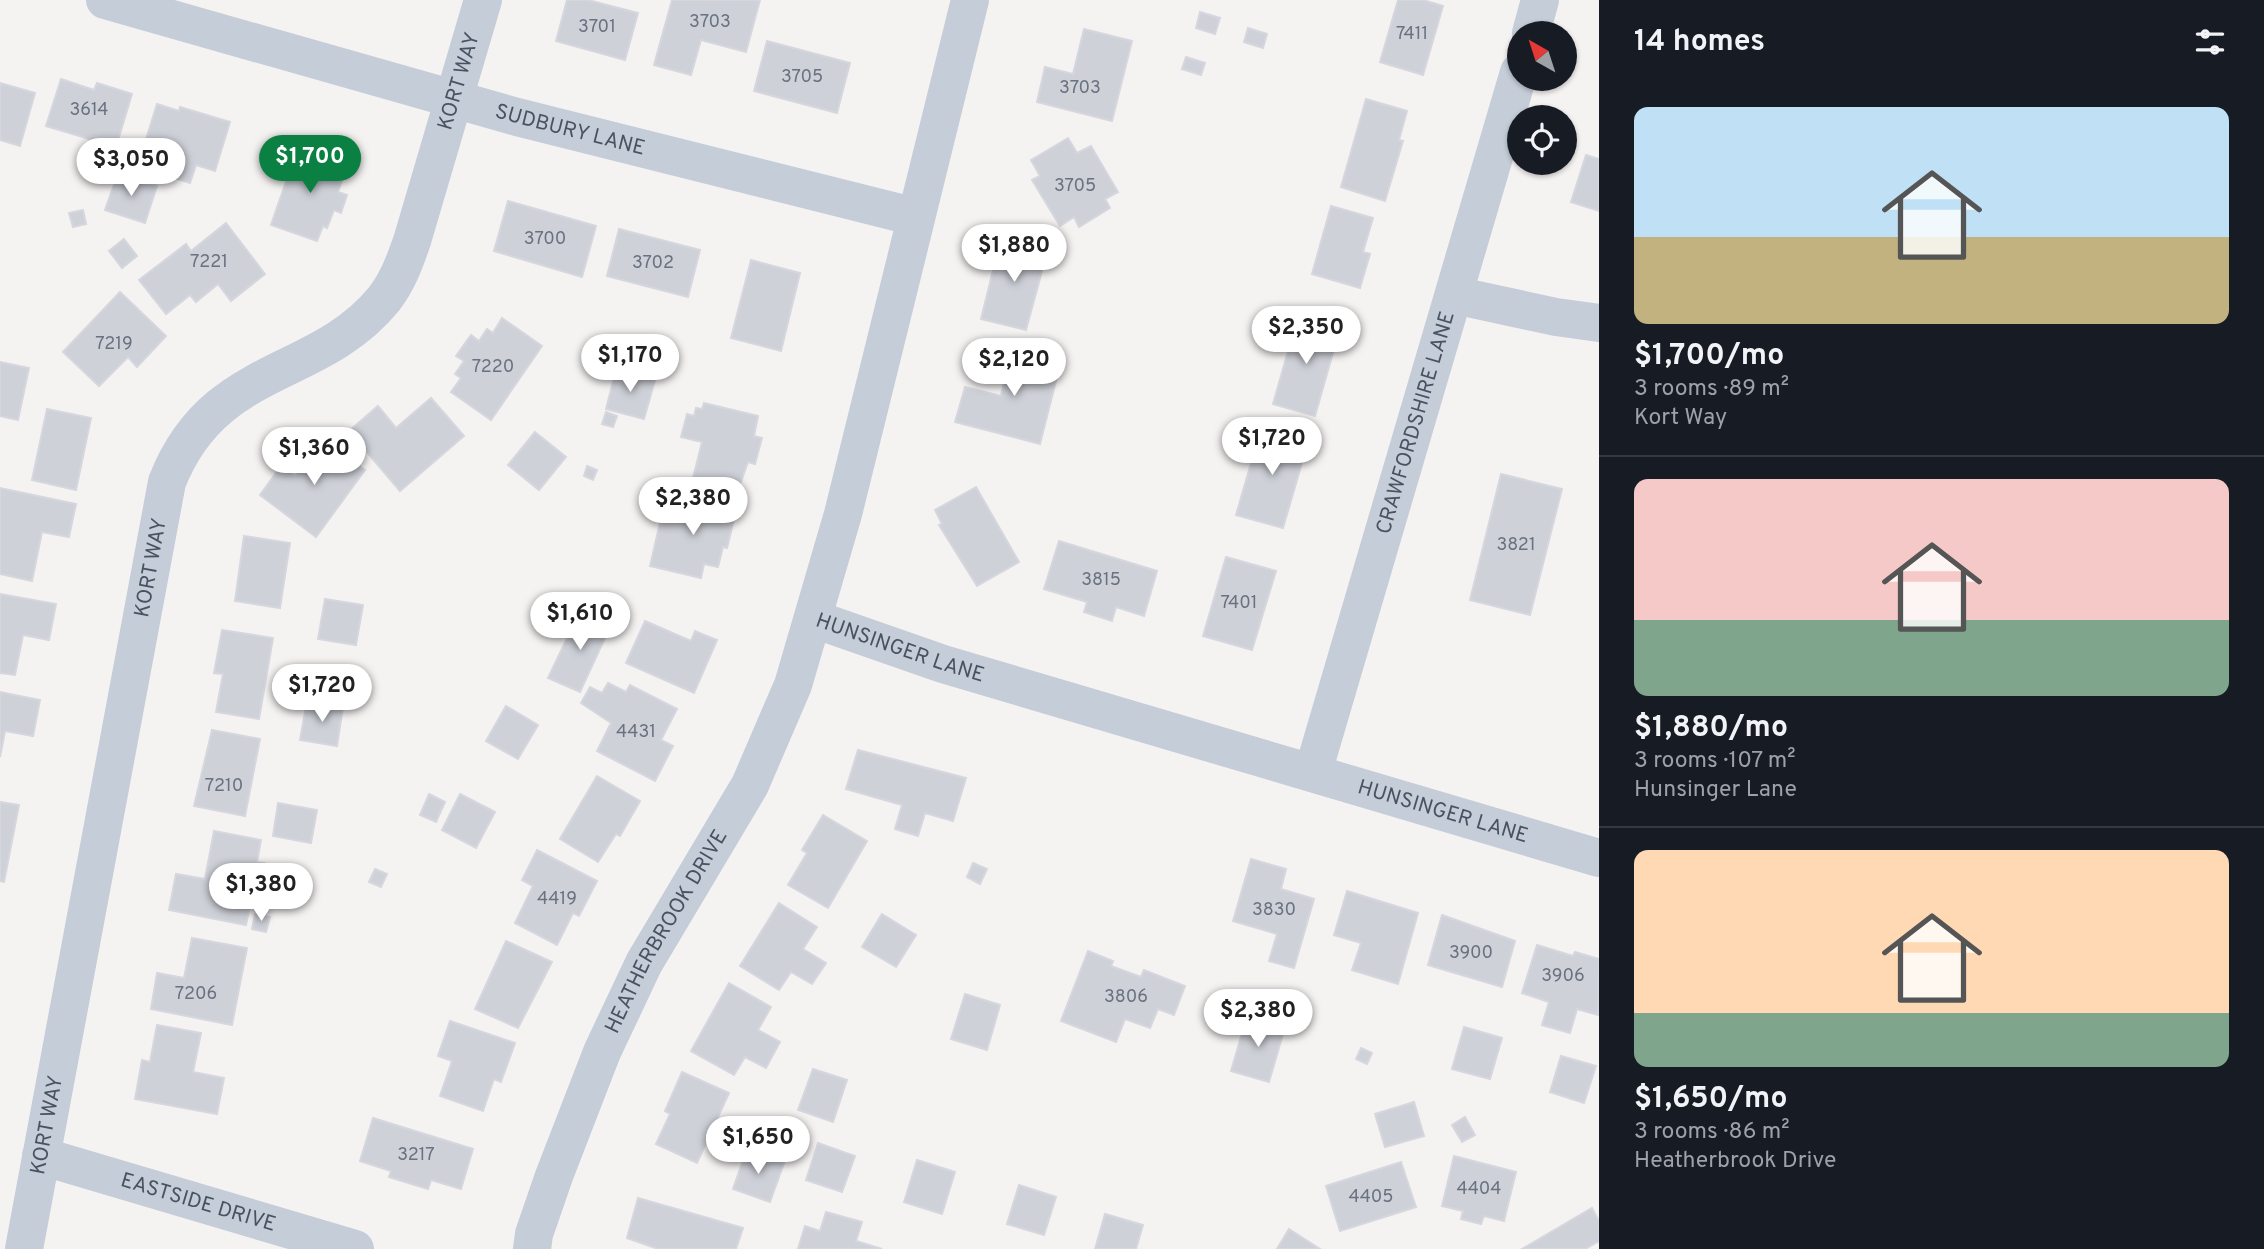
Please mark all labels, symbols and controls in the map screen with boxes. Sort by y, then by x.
house number: 3703 [689,11,731,34]
house number: 3701 [578,16,616,39]
north arrow [1507,21,1577,91]
map controls [1507,21,1577,175]
house number: 7411 [1396,23,1428,46]
icon: filters [2191,23,2229,61]
text: 14 homes [1634,24,1765,61]
street label: KORT WAY [432,29,486,133]
house number: 3705 [781,66,823,89]
house number: 3703 [1059,77,1101,100]
street label: SUDBURY LANE [492,98,648,162]
house number: 3614 [69,99,109,122]
button: locate [1507,105,1577,175]
pin: $1,700 [253,136,367,195]
pin: $3,050 [74,138,188,198]
text: $1,700 [275,143,345,172]
text: $3,050 [92,146,170,175]
icon: home [1869,152,1995,278]
house number: 3705 [1054,175,1096,198]
pin: $1,880 [957,224,1071,284]
house number: 3700 [524,228,566,251]
text: $1,880 [978,232,1050,261]
house number: 7221 [190,251,228,274]
house number: 3702 [632,252,674,275]
pin: $2,350 [1249,306,1363,366]
street label: CRAWFORDSHIRE LANE [1370,308,1461,537]
text: $2,350 [1268,314,1344,343]
house number: 7219 [95,333,133,356]
pin: $1,170 [573,334,687,394]
pin: $2,120 [957,338,1071,398]
text: $1,700/mo [1634,338,1784,375]
text: $1,170 [597,342,663,371]
text: $2,120 [978,346,1050,375]
house number: 7220 [472,356,514,379]
text: 3 rooms · 89 m² [1634,375,1789,404]
text: Kort Way [1634,404,1727,433]
pin: $1,720 [1215,418,1329,477]
text: $1,720 [1238,425,1306,454]
pin: $1,360 [257,428,371,487]
text: $1,360 [278,435,350,464]
pin: $2,380 [636,477,750,537]
text: $2,380 [655,485,731,514]
street label: KORT WAY [129,516,173,620]
icon: home [1869,524,1995,650]
house number: 3821 [1496,534,1536,557]
house number: 3815 [1081,569,1121,592]
pin: $1,610 [523,592,637,652]
house number: 7401 [1220,592,1258,615]
text: $1,610 [546,600,614,629]
street label: HUNSINGER LANE [812,607,988,689]
pin: $1,720 [265,664,379,724]
text: $1,720 [288,672,356,701]
text: $1,880/mo [1634,710,1788,747]
house number: 4431 [616,721,656,744]
text: 3 rooms · 107 m² [1634,747,1796,776]
street label: HUNSINGER LANE [1354,774,1531,850]
house number: 7210 [205,775,243,798]
text: Hunsinger Lane [1634,776,1797,805]
street label: HEATHERBROOK DRIVE [599,825,734,1038]
pin: $1,380 [204,864,318,923]
text: $1,380 [225,871,297,900]
house number: 4419 [537,888,577,911]
icon: home [1869,895,1995,1021]
house number: 3830 [1252,899,1296,922]
house number: 3900 [1449,942,1493,965]
house number: 3906 [1541,965,1585,988]
house number: 7206 [175,983,217,1006]
house number: 3806 [1104,986,1148,1009]
pin: $2,380 [1201,990,1315,1049]
text: $2,380 [1220,997,1296,1026]
street label: KORT WAY [25,1073,70,1177]
text: $1,650/mo [1634,1081,1787,1118]
pin: $1,650 [701,1116,815,1176]
text: 3 rooms · 86 m² [1634,1118,1790,1147]
text: $1,650 [722,1124,794,1153]
house number: 3217 [397,1144,435,1167]
text: Heatherbrook Drive [1634,1147,1836,1176]
street label: EASTSIDE DRIVE [117,1167,279,1238]
house number: 4404 [1456,1178,1502,1201]
house number: 4405 [1348,1186,1394,1209]

